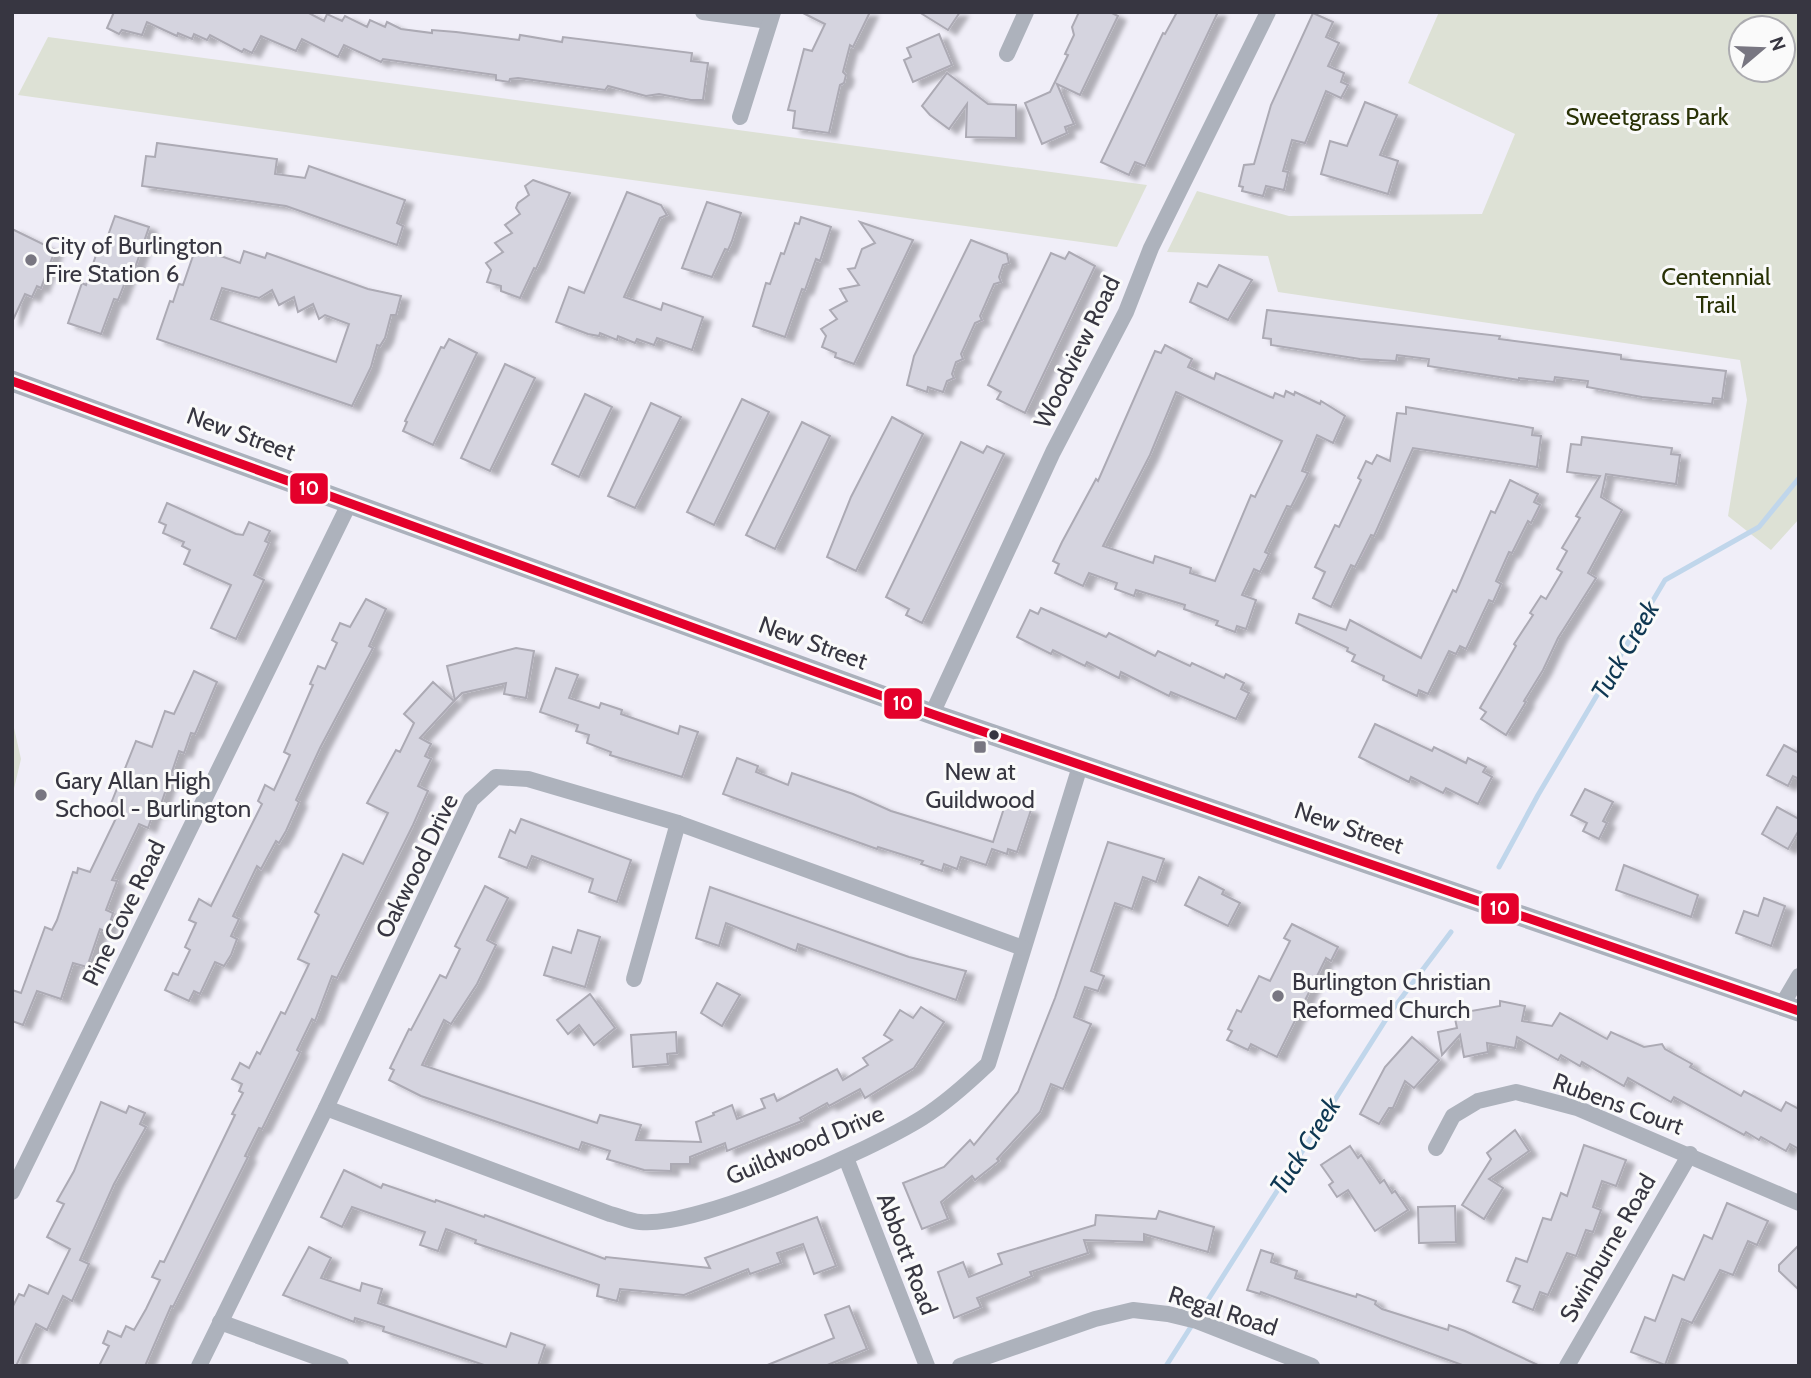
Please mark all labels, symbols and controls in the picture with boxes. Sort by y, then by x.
north arrow [1727,14,1797,84]
text: N [1765,34,1791,54]
park label: Sweetgrass Park [1565,102,1729,131]
place label: City of Burlington Fire Station 6 [45,231,223,288]
marker: City of Burlington Fire Station 6 [23,252,39,268]
park label: Centennial Trail [1661,262,1771,319]
street label: Woodview Road [1027,271,1126,433]
street label: New Street [183,401,299,467]
line badge: 10 [289,472,329,505]
text: 10 [299,477,319,500]
water label: Tuck Creek [1584,594,1667,705]
street label: New Street [755,610,871,676]
line badge: 10 [883,687,923,720]
text: 10 [893,692,913,715]
unlabelled marker [987,728,1001,742]
marker: New at Guildwood [972,739,988,755]
place label: New at Guildwood [925,757,1035,814]
place label: Gary Allan High School - Burlington [55,766,251,823]
marker: Gary Allan High School - Burlington [33,787,49,803]
street label: Oakwood Drive [369,789,464,943]
street label: New Street [1291,795,1407,860]
street label: Pine Cove Road [76,835,171,990]
line badge: 10 [1480,892,1520,925]
text: 10 [1490,897,1510,920]
place label: Burlington Christian Reformed Church [1292,967,1491,1024]
marker: Burlington Christian Reformed Church [1270,988,1286,1004]
street label: Rubens Court [1549,1066,1688,1141]
water label: Tuck Creek [1263,1091,1348,1201]
street label: Guildwood Drive [721,1098,888,1191]
street label: Swinburne Road [1553,1168,1662,1327]
street label: Abbott Road [871,1189,944,1319]
street label: Regal Road [1165,1279,1281,1342]

